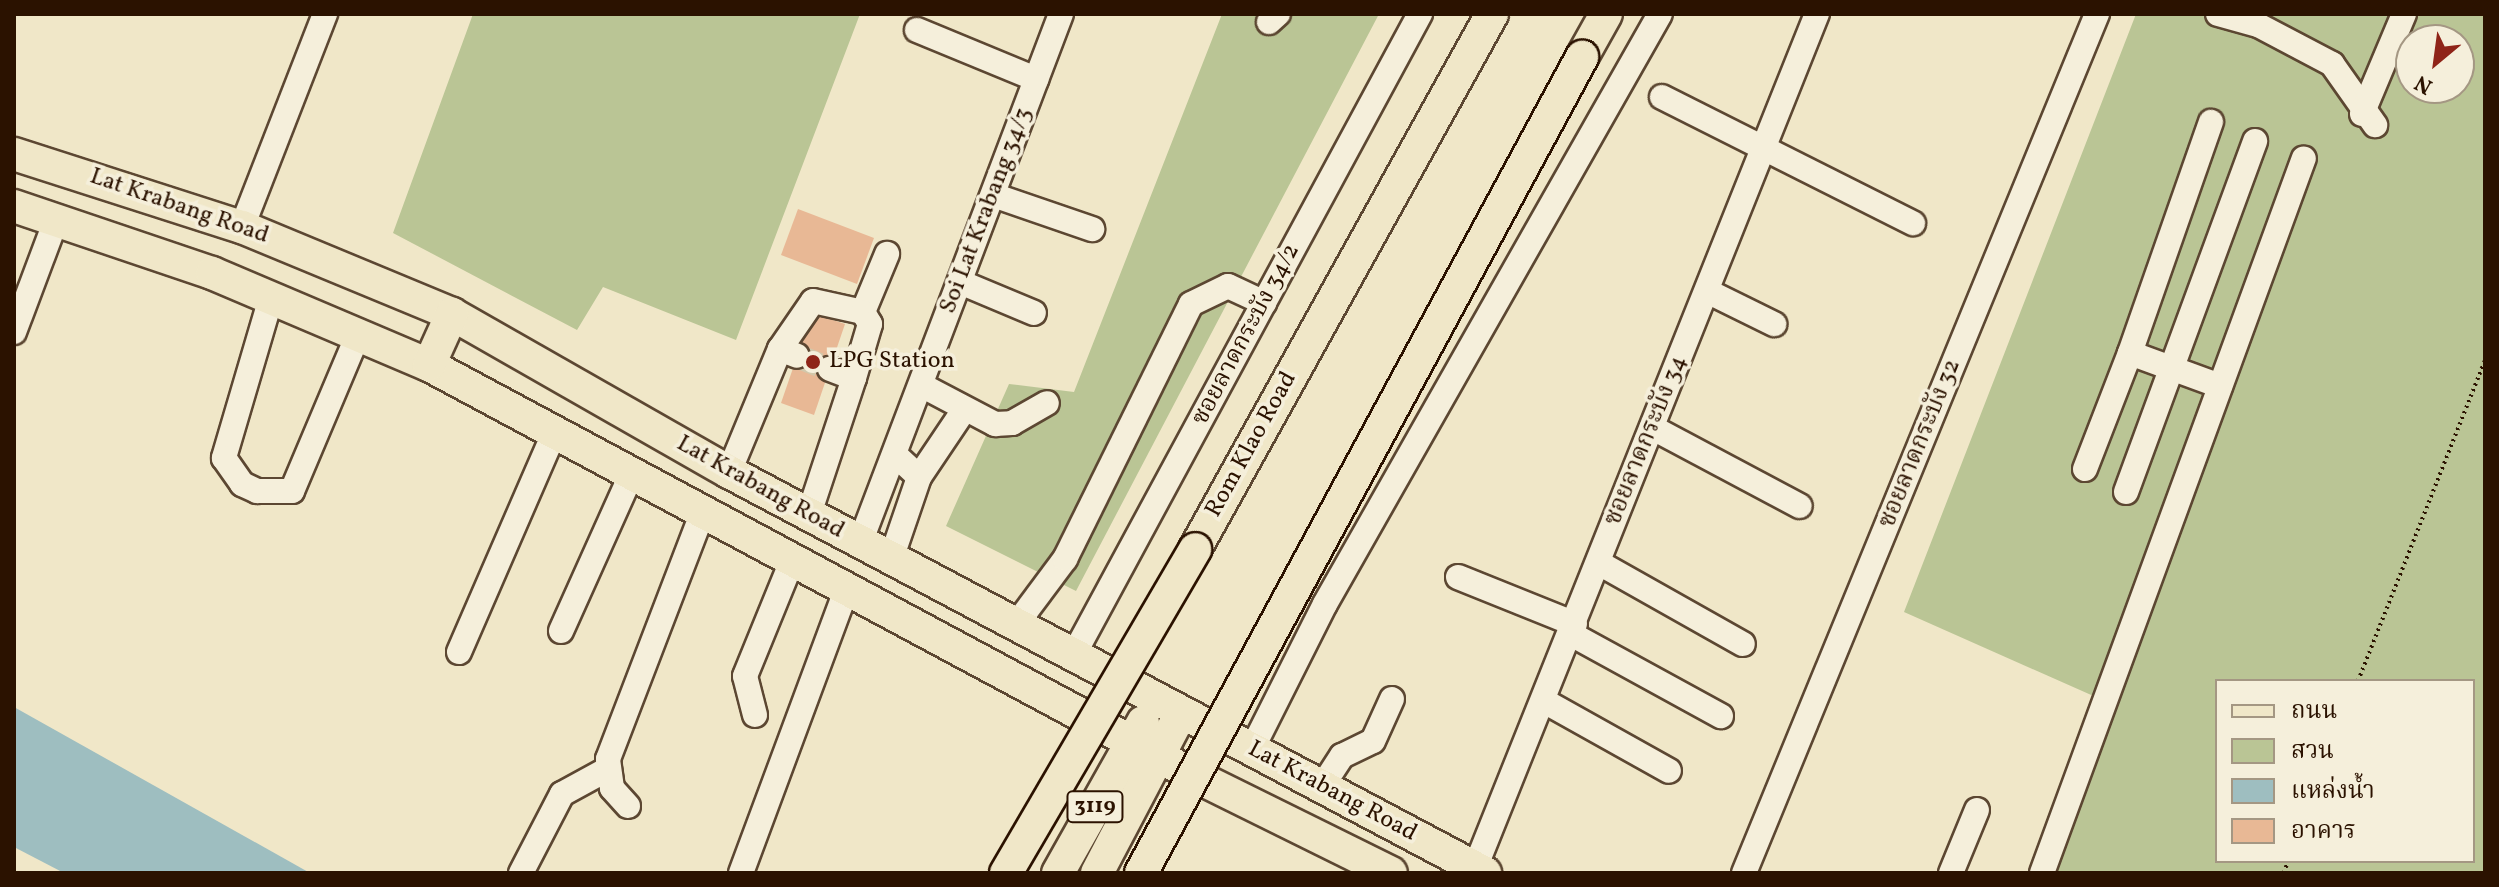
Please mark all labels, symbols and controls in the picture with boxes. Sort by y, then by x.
north arrow [2395,24,2475,104]
text: N [2410,66,2439,101]
street label: Soi Lat Krabang 34/3 [934,104,1040,318]
street label: Lat Krabang Road [86,163,272,251]
street label: ซอยลาดกระบัง 34/2 [1187,239,1307,431]
place label: LPG Station [829,348,955,376]
street label: ซอยลาดกระบัง 34 [1600,352,1694,530]
marker: LPG Station [804,353,822,371]
street label: ซอยลาดกระบัง 32 [1874,355,1968,533]
street label: Rom Klao Road [1200,367,1304,523]
street label: Lat Krabang Road [671,430,849,546]
legend [2215,679,2475,863]
text: ถนน [2291,695,2337,729]
street label: Lat Krabang Road [1243,735,1421,849]
text: สวน [2291,735,2334,769]
text: แหล่งน้ำ [2291,775,2375,809]
road number: 3119 [1065,789,1125,825]
text: อาคาร [2291,815,2356,849]

